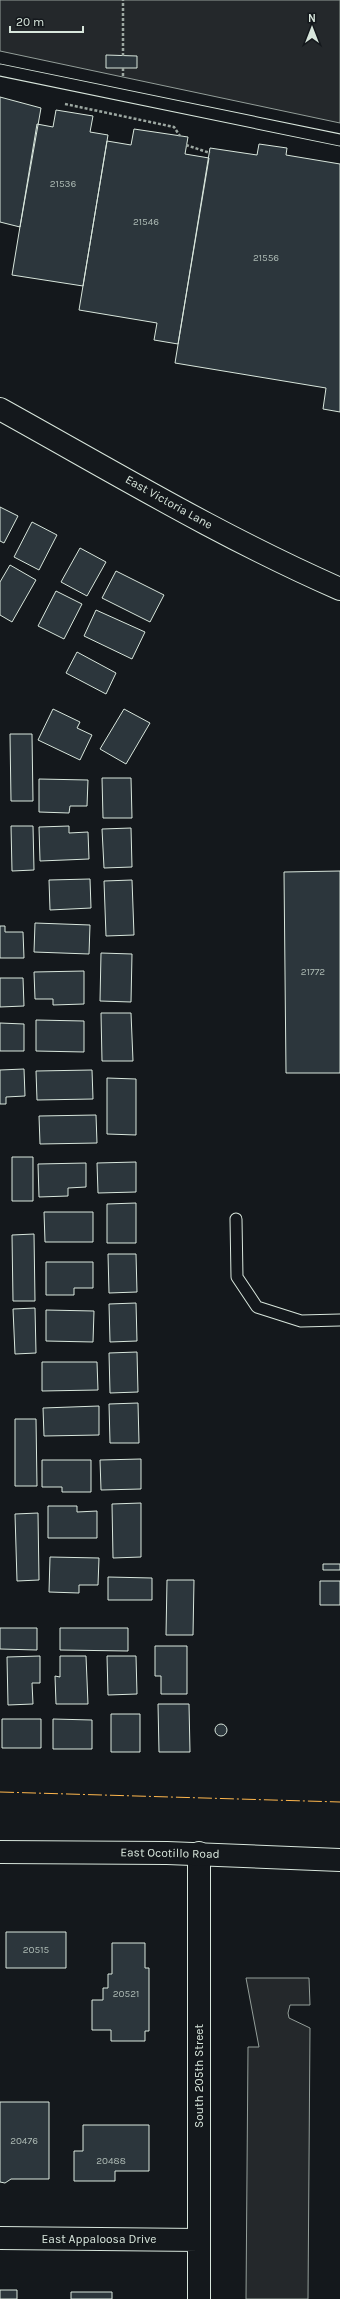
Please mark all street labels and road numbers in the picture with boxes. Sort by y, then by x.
street label: East Victoria Lane [123,472,215,532]
street label: East Ocotillo Road [120,1845,220,1861]
street label: South 205th Street [192,2023,206,2128]
street label: East Appaloosa Drive [42,2232,156,2246]

